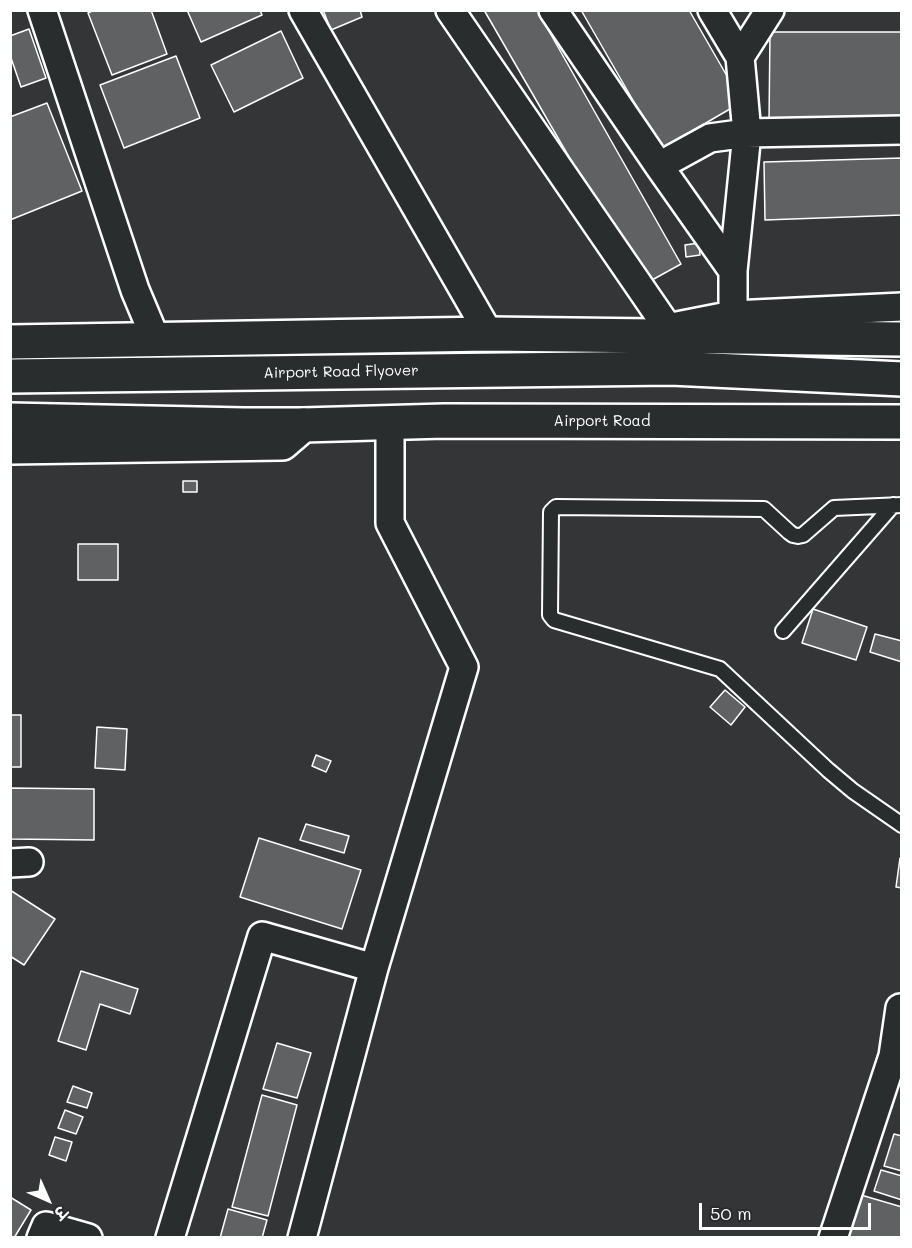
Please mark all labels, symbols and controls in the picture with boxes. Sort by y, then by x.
street label: Airport Road Flyover [263,362,419,382]
street label: Airport Road [554,412,650,430]
north arrow [18,1170,78,1230]
scale bar [702,1191,874,1229]
text: 50 m [710,1201,752,1225]
text: उ [50,1202,72,1224]

